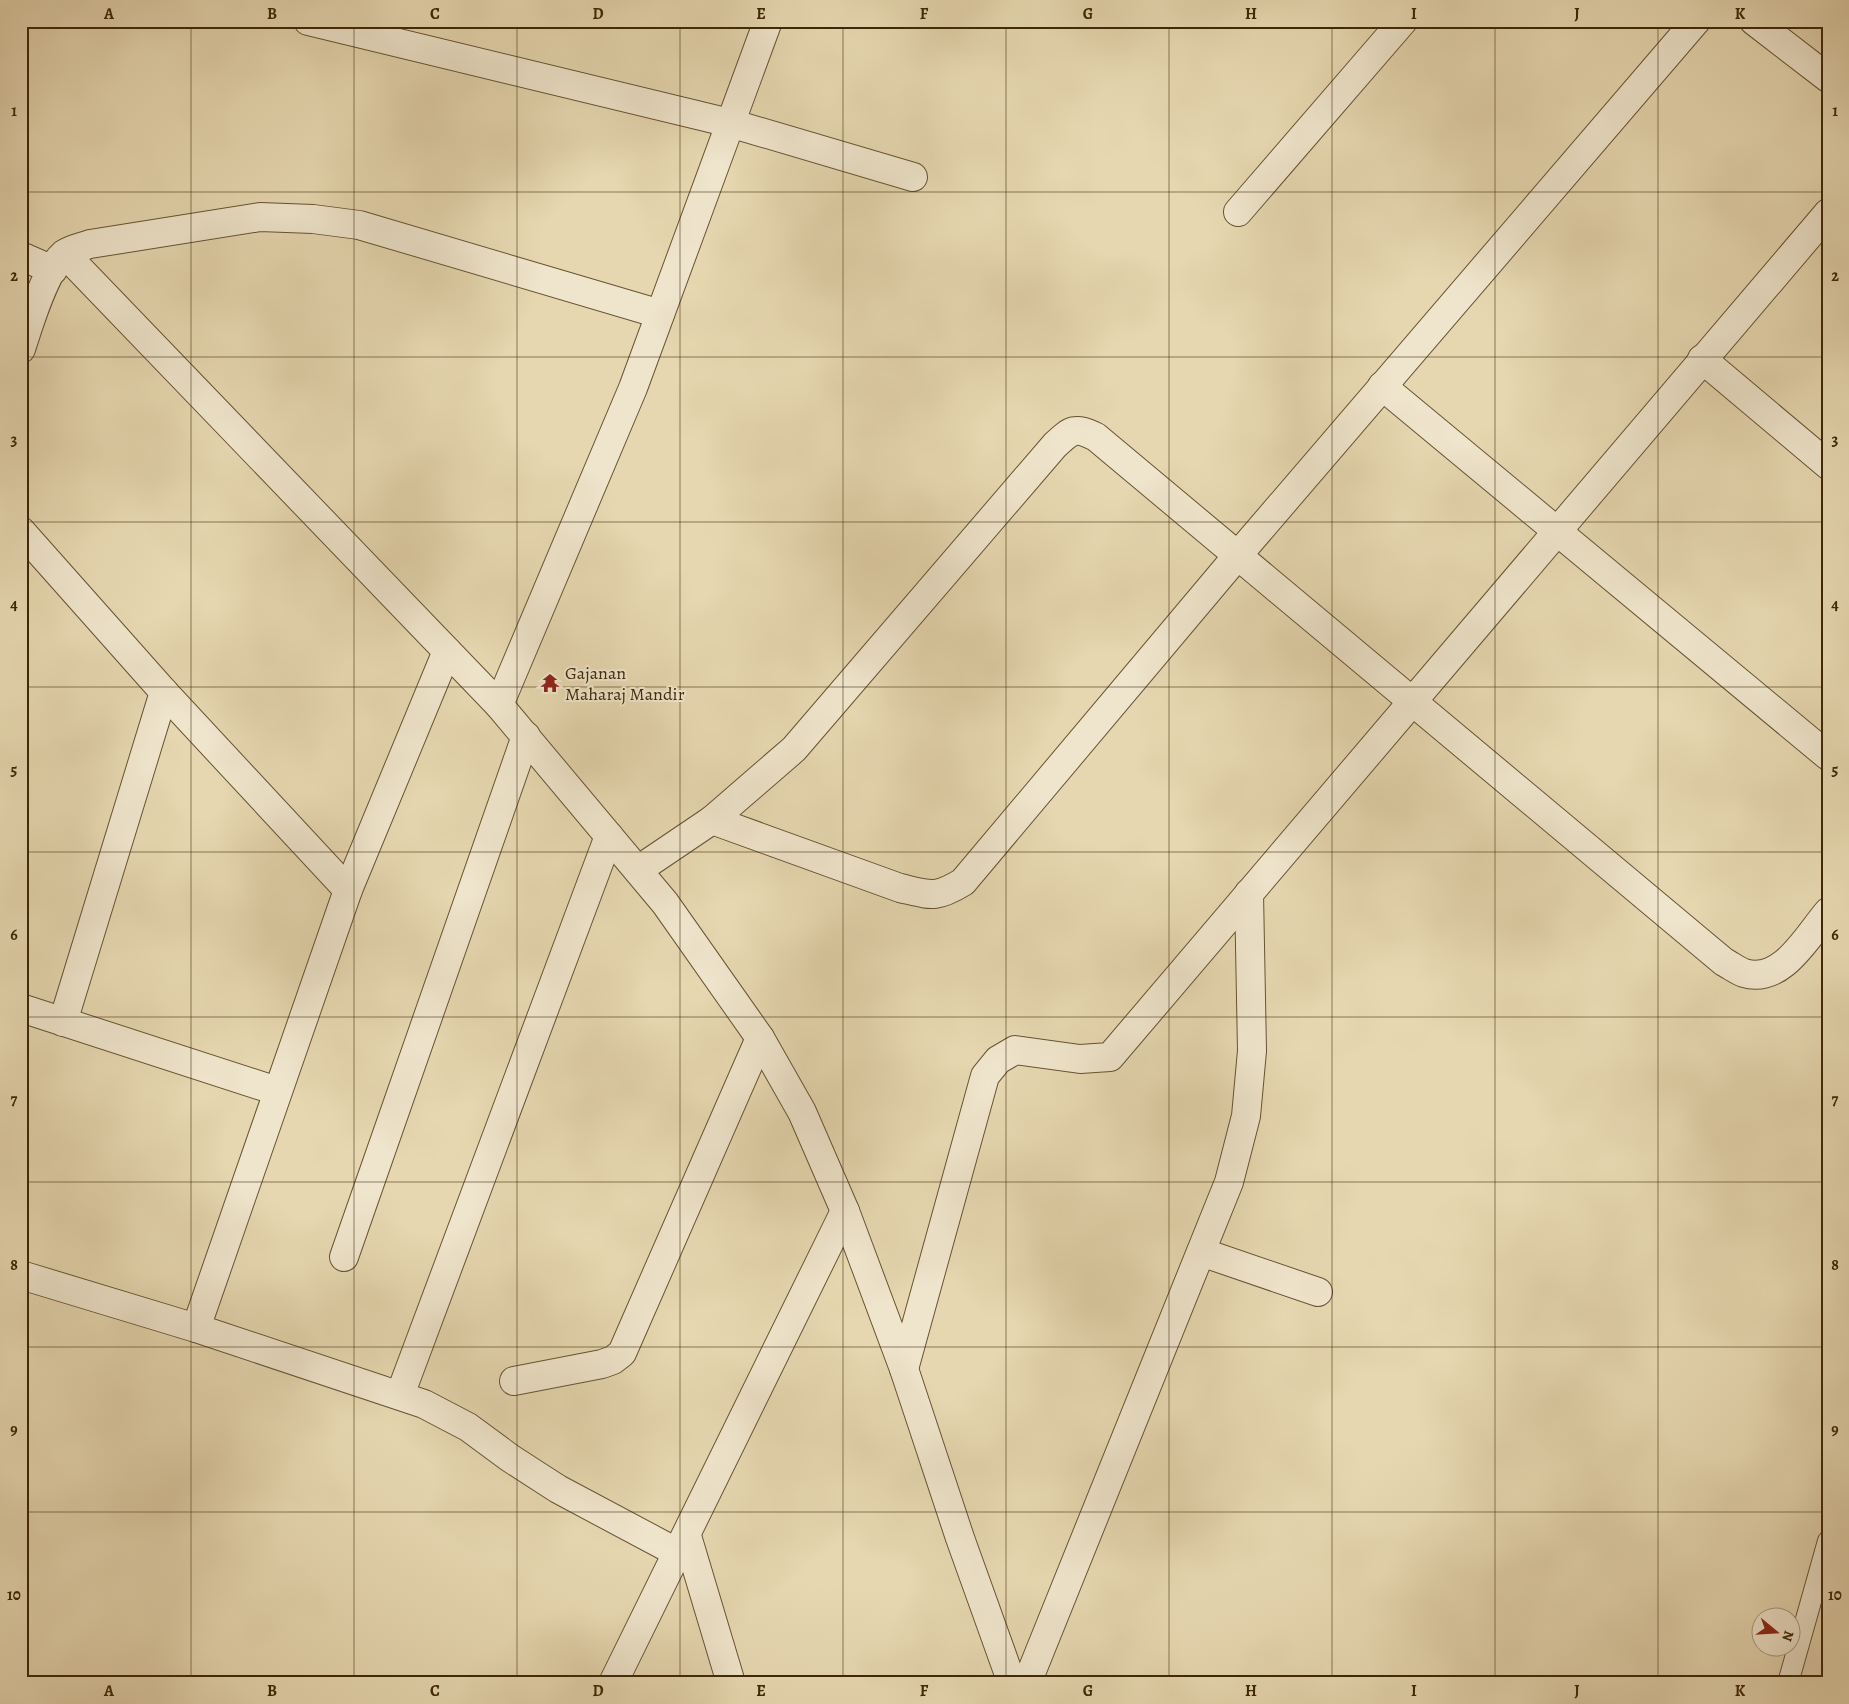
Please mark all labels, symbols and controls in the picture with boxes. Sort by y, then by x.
text: A [103,3,115,25]
text: B [267,3,277,25]
text: C [430,3,440,25]
text: D [592,3,604,25]
text: E [756,3,766,25]
text: F [920,3,929,25]
text: G [1083,3,1093,25]
text: H [1245,3,1257,25]
text: I [1411,3,1417,25]
text: J [1574,3,1580,25]
text: K [1735,3,1746,25]
text: 1 [11,100,17,122]
text: 1 [1832,100,1838,122]
text: 2 [10,265,18,287]
text: 2 [1831,265,1839,287]
text: 3 [11,429,18,451]
text: 3 [1832,429,1839,451]
text: 4 [10,594,18,616]
text: 4 [1831,594,1839,616]
place label: Gajanan Maharaj Mandir [565,661,685,706]
temple icon: Gajanan Maharaj Mandir [539,672,561,694]
text: 5 [11,759,18,781]
text: 5 [1832,759,1839,781]
text: 6 [10,924,18,946]
text: 6 [1831,924,1839,946]
text: 7 [11,1089,18,1111]
text: 7 [1832,1089,1839,1111]
text: 8 [10,1254,18,1276]
text: 8 [1831,1254,1839,1276]
text: 9 [10,1419,18,1441]
text: 9 [1831,1419,1839,1441]
text: 10 [7,1584,21,1606]
text: 10 [1828,1584,1842,1606]
north arrow [1752,1606,1802,1656]
text: N [1777,1628,1798,1644]
text: A [103,1680,115,1702]
text: B [267,1680,277,1702]
text: C [430,1680,440,1702]
text: D [592,1680,604,1702]
text: E [756,1680,766,1702]
text: F [920,1680,929,1702]
text: G [1083,1680,1093,1702]
text: H [1245,1680,1257,1702]
text: I [1411,1680,1417,1702]
text: J [1574,1680,1580,1702]
text: K [1735,1680,1746,1702]

